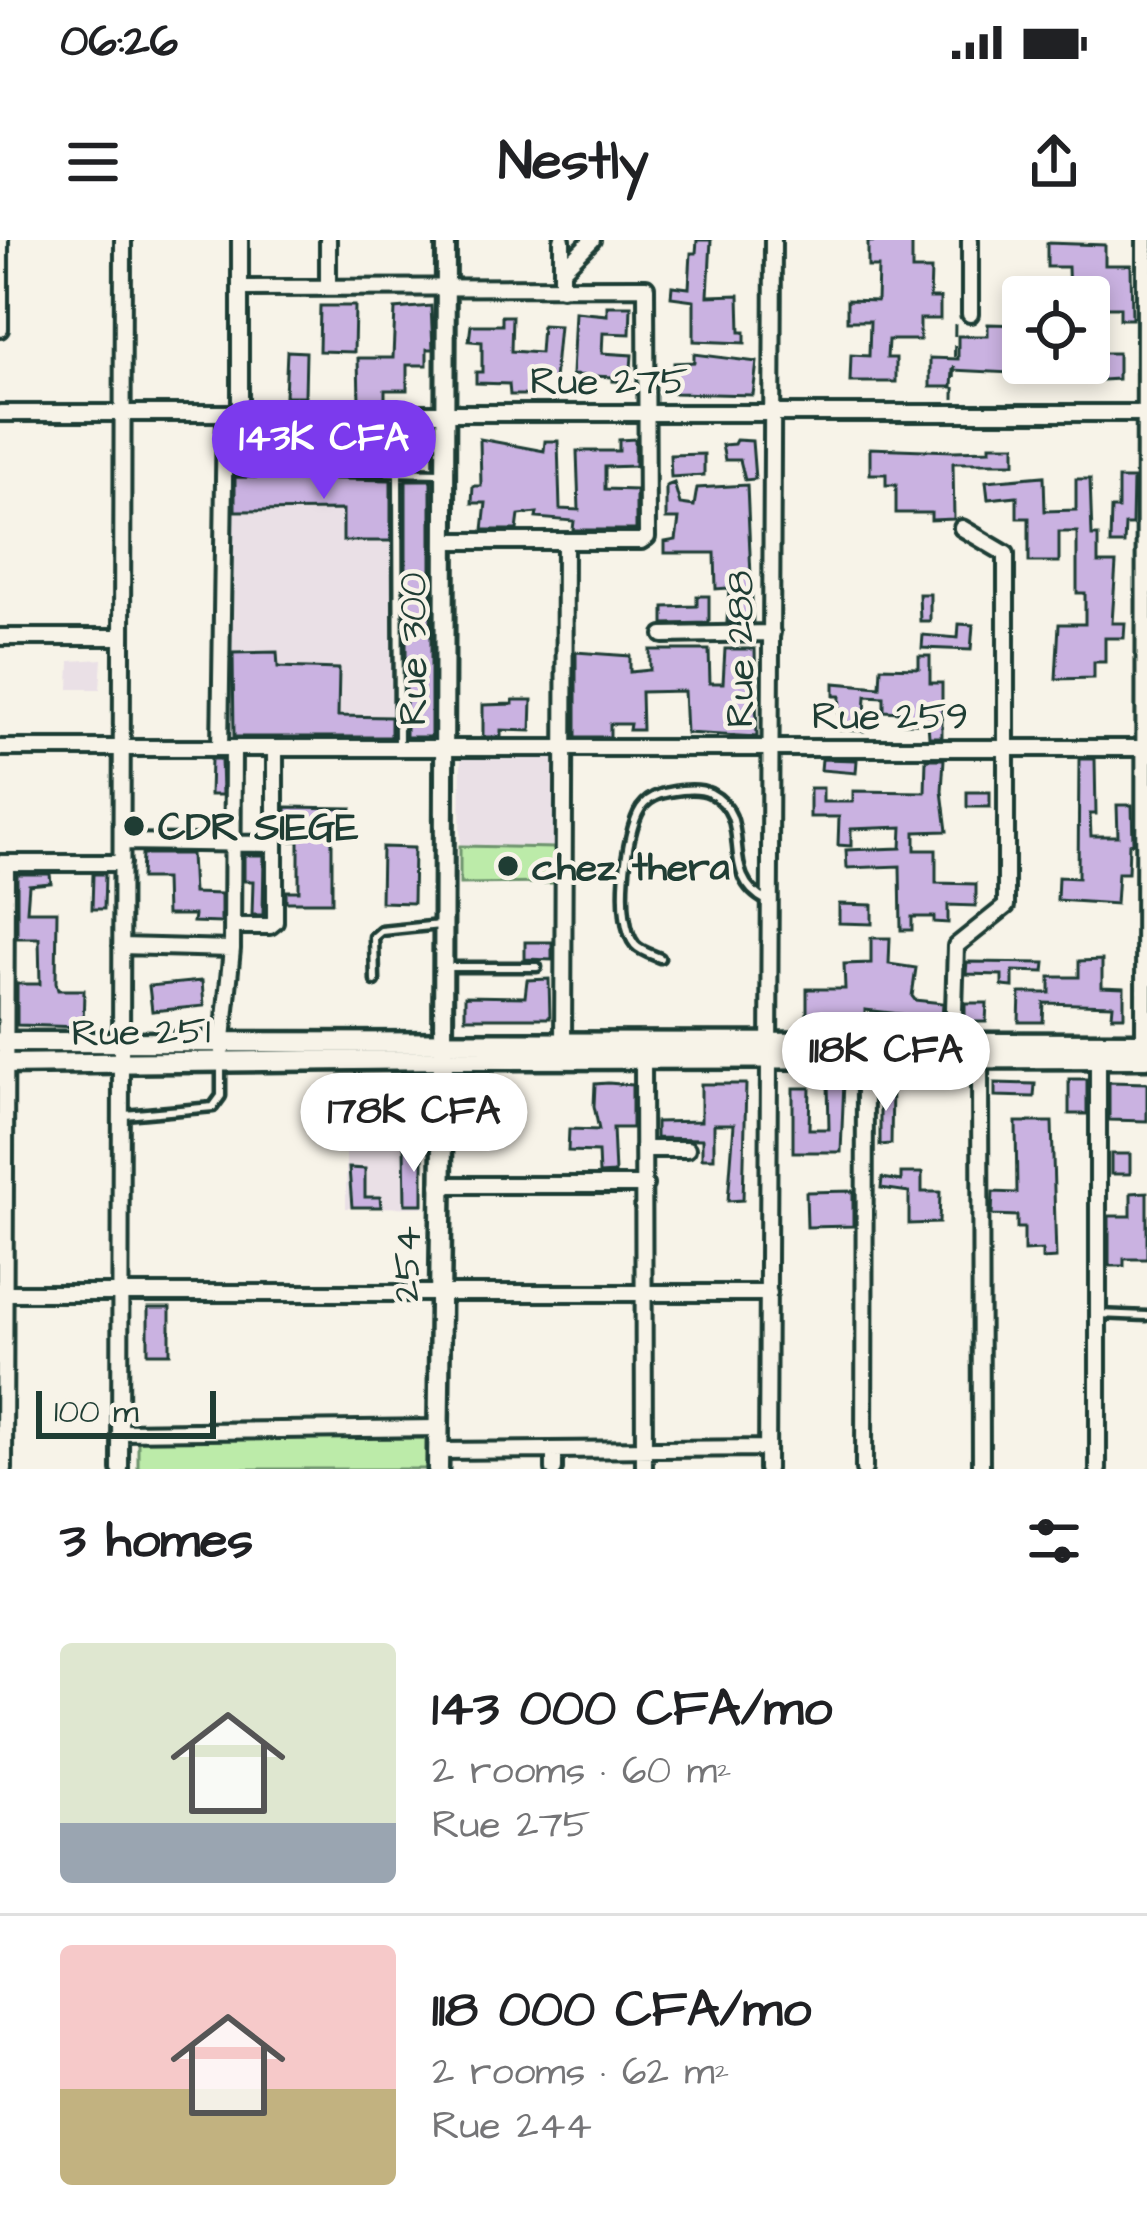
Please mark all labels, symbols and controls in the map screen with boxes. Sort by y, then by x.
text: 06:26 [60,11,178,73]
text: Nestly [498,125,649,200]
icon: menu [60,129,126,195]
icon: share [1021,129,1087,195]
map controls [1002,276,1110,384]
button: locate [1002,276,1110,384]
street label: Rue 275 [530,356,688,410]
pin: 143K CFA [200,400,448,502]
text: 143K CFA [239,412,409,466]
street label: Rue 288 [715,570,769,728]
street label: Rue 300 [388,572,442,726]
street label: Rue 259 [812,691,968,745]
place label: CDR SIEGE [158,802,358,856]
marker: CDR SIEGE [121,813,147,839]
place label: chez thera [532,842,730,896]
marker: chez thera [495,853,521,879]
street label: Rue 251 [71,1005,211,1061]
pin: 118K CFA [762,1012,1010,1114]
text: 118K CFA [809,1024,963,1078]
pin: 178K CFA [290,1073,538,1175]
text: 178K CFA [327,1085,501,1139]
street label: 254 [380,1225,436,1303]
scale bar [36,1385,216,1438]
text: 100 m [54,1389,139,1435]
text: 3 homes [60,1506,253,1577]
icon: filters [1021,1508,1087,1574]
text: 143 000 CFA/mo [432,1674,832,1745]
icon: home [156,1691,300,1835]
text: 2 rooms · 60 m² [432,1745,732,1799]
text: Rue 275 [432,1799,590,1853]
text: 118 000 CFA/mo [432,1975,811,2046]
icon: home [156,1993,300,2137]
text: 2 rooms · 62 m² [432,2046,729,2100]
text: Rue 244 [432,2100,592,2154]

